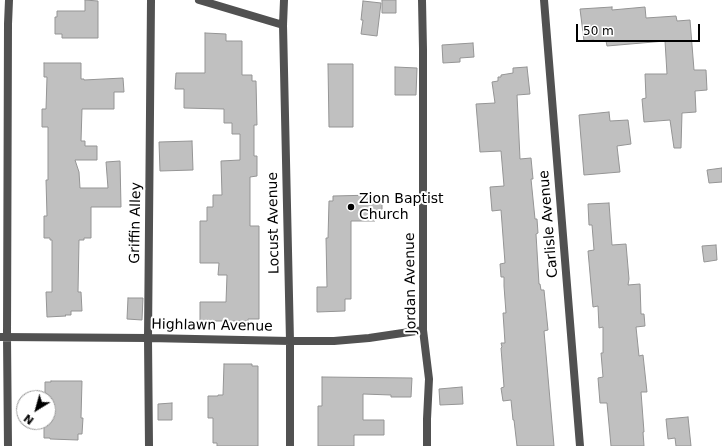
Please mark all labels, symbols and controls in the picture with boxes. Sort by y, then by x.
scale bar [578,16,702,42]
text: 50 m [583,24,614,38]
street label: Carlisle Avenue [536,169,562,279]
street label: Locust Avenue [265,172,283,274]
street label: Griffin Alley [127,182,145,264]
place label: Zion Baptist Church [359,191,444,224]
marker: Zion Baptist Church [346,202,356,212]
street label: Jordan Avenue [402,232,420,334]
street label: Highlawn Avenue [151,317,273,335]
north arrow [16,390,56,430]
text: N [21,411,37,427]

